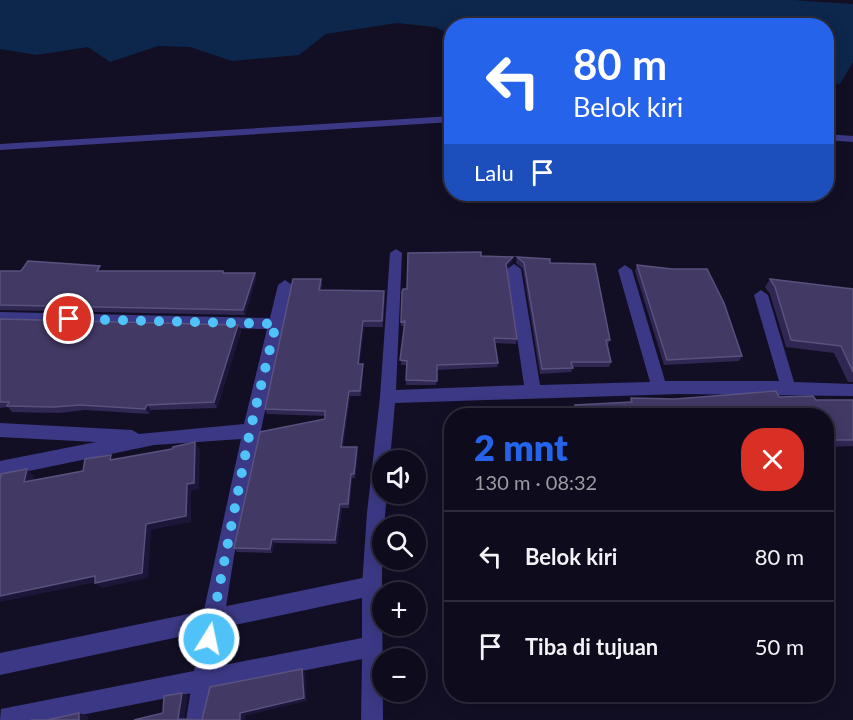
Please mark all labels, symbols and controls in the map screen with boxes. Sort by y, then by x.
text: 80 m [573,39,667,89]
icon: left [474,42,552,120]
text: Belok kiri [573,90,683,123]
icon: arrive [526,156,559,189]
text: Lalu [474,159,514,186]
pin [43,293,94,344]
icon: arrive [52,302,85,335]
text: 2 mnt [474,425,568,469]
button: close [741,428,804,491]
map controls [372,450,426,702]
button: sound [372,450,426,504]
text: 130 m · 08:32 [474,470,597,494]
button: search [372,516,426,570]
icon: left [474,540,507,573]
text: Belok kiri [525,543,617,570]
text: 80 m [755,543,804,570]
button: + [372,582,426,636]
position arrow [177,607,241,671]
icon: arrive [474,630,507,663]
text: Tiba di tujuan [525,633,658,660]
text: 50 m [755,633,804,660]
button: − [372,648,426,702]

